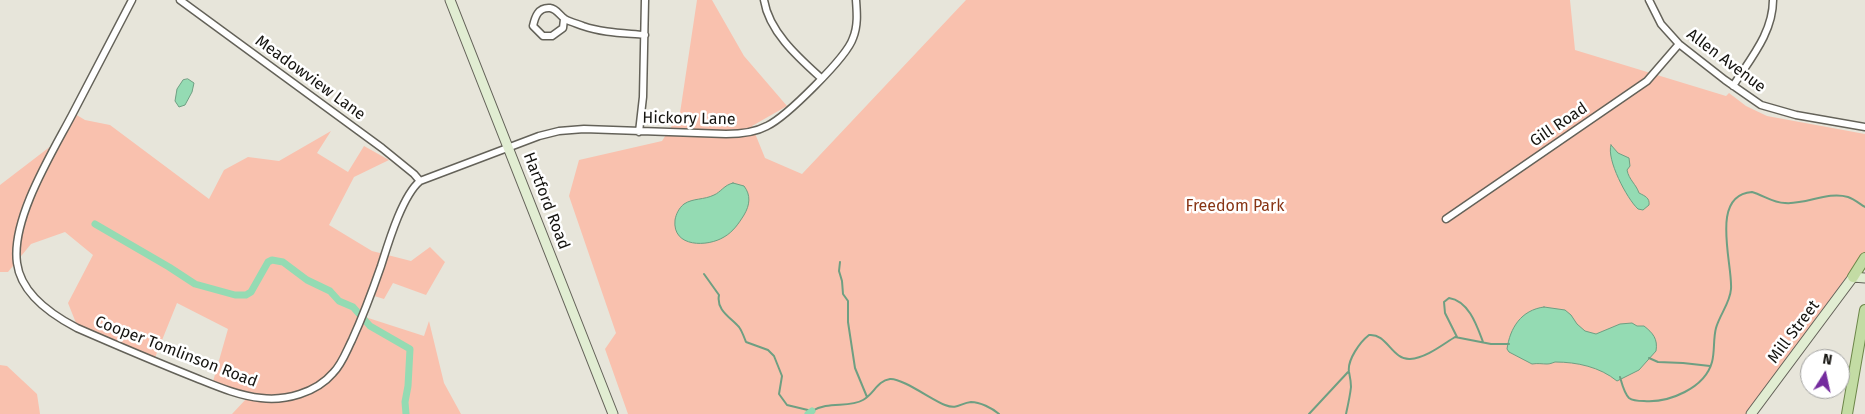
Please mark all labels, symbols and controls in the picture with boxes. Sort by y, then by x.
street label: Allen Avenue [1683,25,1769,97]
street label: Meadowview Lane [251,32,369,124]
street label: Gill Road [1527,99,1591,151]
street label: Hickory Lane [642,109,736,129]
street label: Hartford Road [519,150,573,252]
park label: Freedom Park [1186,197,1284,217]
street label: Mill Street [1764,297,1824,367]
street label: Cooper Tomlinson Road [92,312,260,392]
north arrow [1800,349,1850,399]
text: N [1821,351,1834,369]

